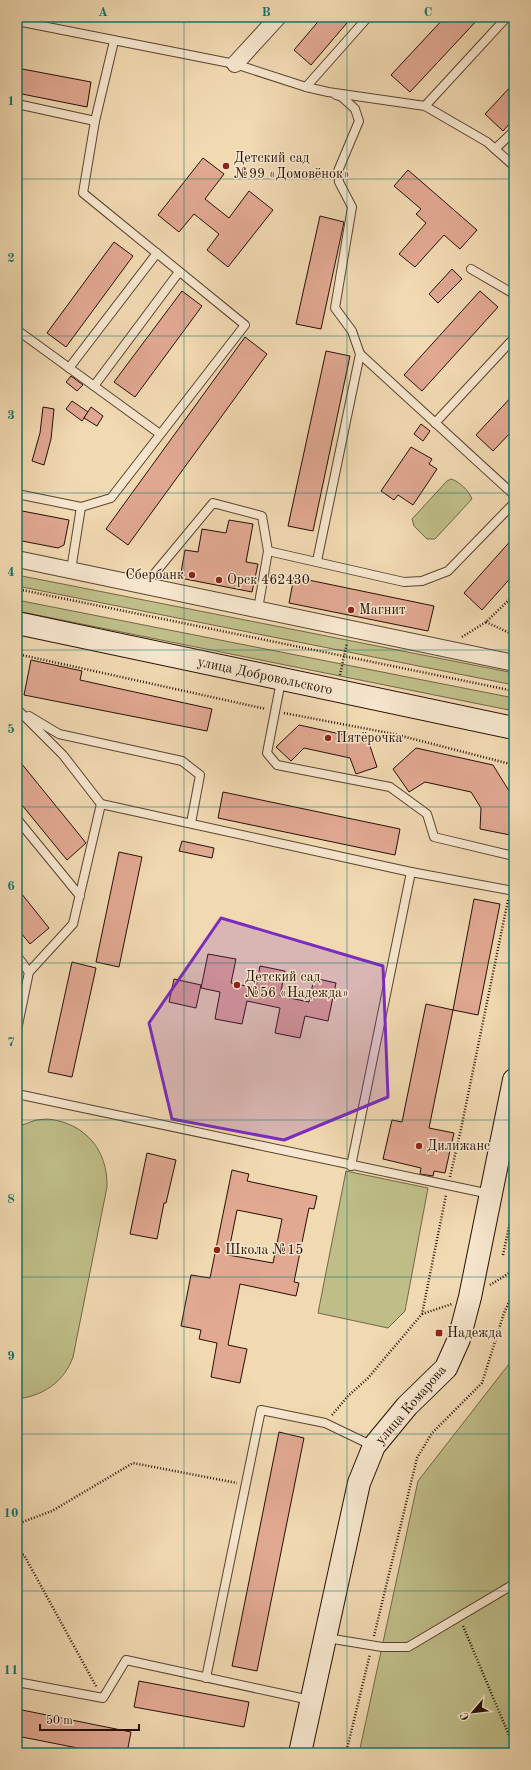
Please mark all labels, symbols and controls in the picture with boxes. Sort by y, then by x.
text: A [98,6,108,19]
text: B [261,6,271,19]
text: C [424,6,432,19]
text: 1 [7,95,15,108]
place label: Детский сад №99 «Домовёнок» [234,151,350,181]
marker: Детский сад №99 «Домовёнок» [221,161,231,171]
text: 2 [7,252,15,265]
text: 3 [7,409,15,422]
text: 4 [7,566,15,579]
place label: Сбербанк [125,568,184,582]
marker: Сбербанк [187,570,197,580]
place label: Орск 462430 [227,573,310,587]
marker: Орск 462430 [214,575,224,585]
place label: Магнит [359,603,406,617]
marker: Магнит [346,605,356,615]
street label: улица Добровольского [196,655,334,697]
text: 5 [7,723,15,736]
place label: Пятёрочка [336,731,403,745]
marker: Пятёрочка [323,733,333,743]
text: 6 [7,880,15,893]
place label: Детский сад №56 «Надежда» [245,970,349,1000]
marker: Детский сад №56 «Надежда» [232,980,242,990]
text: 7 [7,1036,15,1049]
place label: Дилижанс [427,1139,490,1153]
marker: Дилижанс [414,1141,424,1151]
text: 8 [7,1193,15,1206]
place label: Школа №15 [225,1243,303,1257]
marker: Школа №15 [212,1245,222,1255]
place label: Надежда [447,1326,502,1340]
marker: Надежда [434,1328,444,1338]
text: 9 [7,1350,15,1363]
street label: улица Комарова [373,1363,449,1447]
text: 10 [3,1507,19,1520]
text: 11 [3,1664,19,1677]
north arrow [453,1692,493,1732]
scale bar [40,1706,139,1732]
text: С [459,1710,472,1722]
text: 50 m [46,1714,73,1727]

